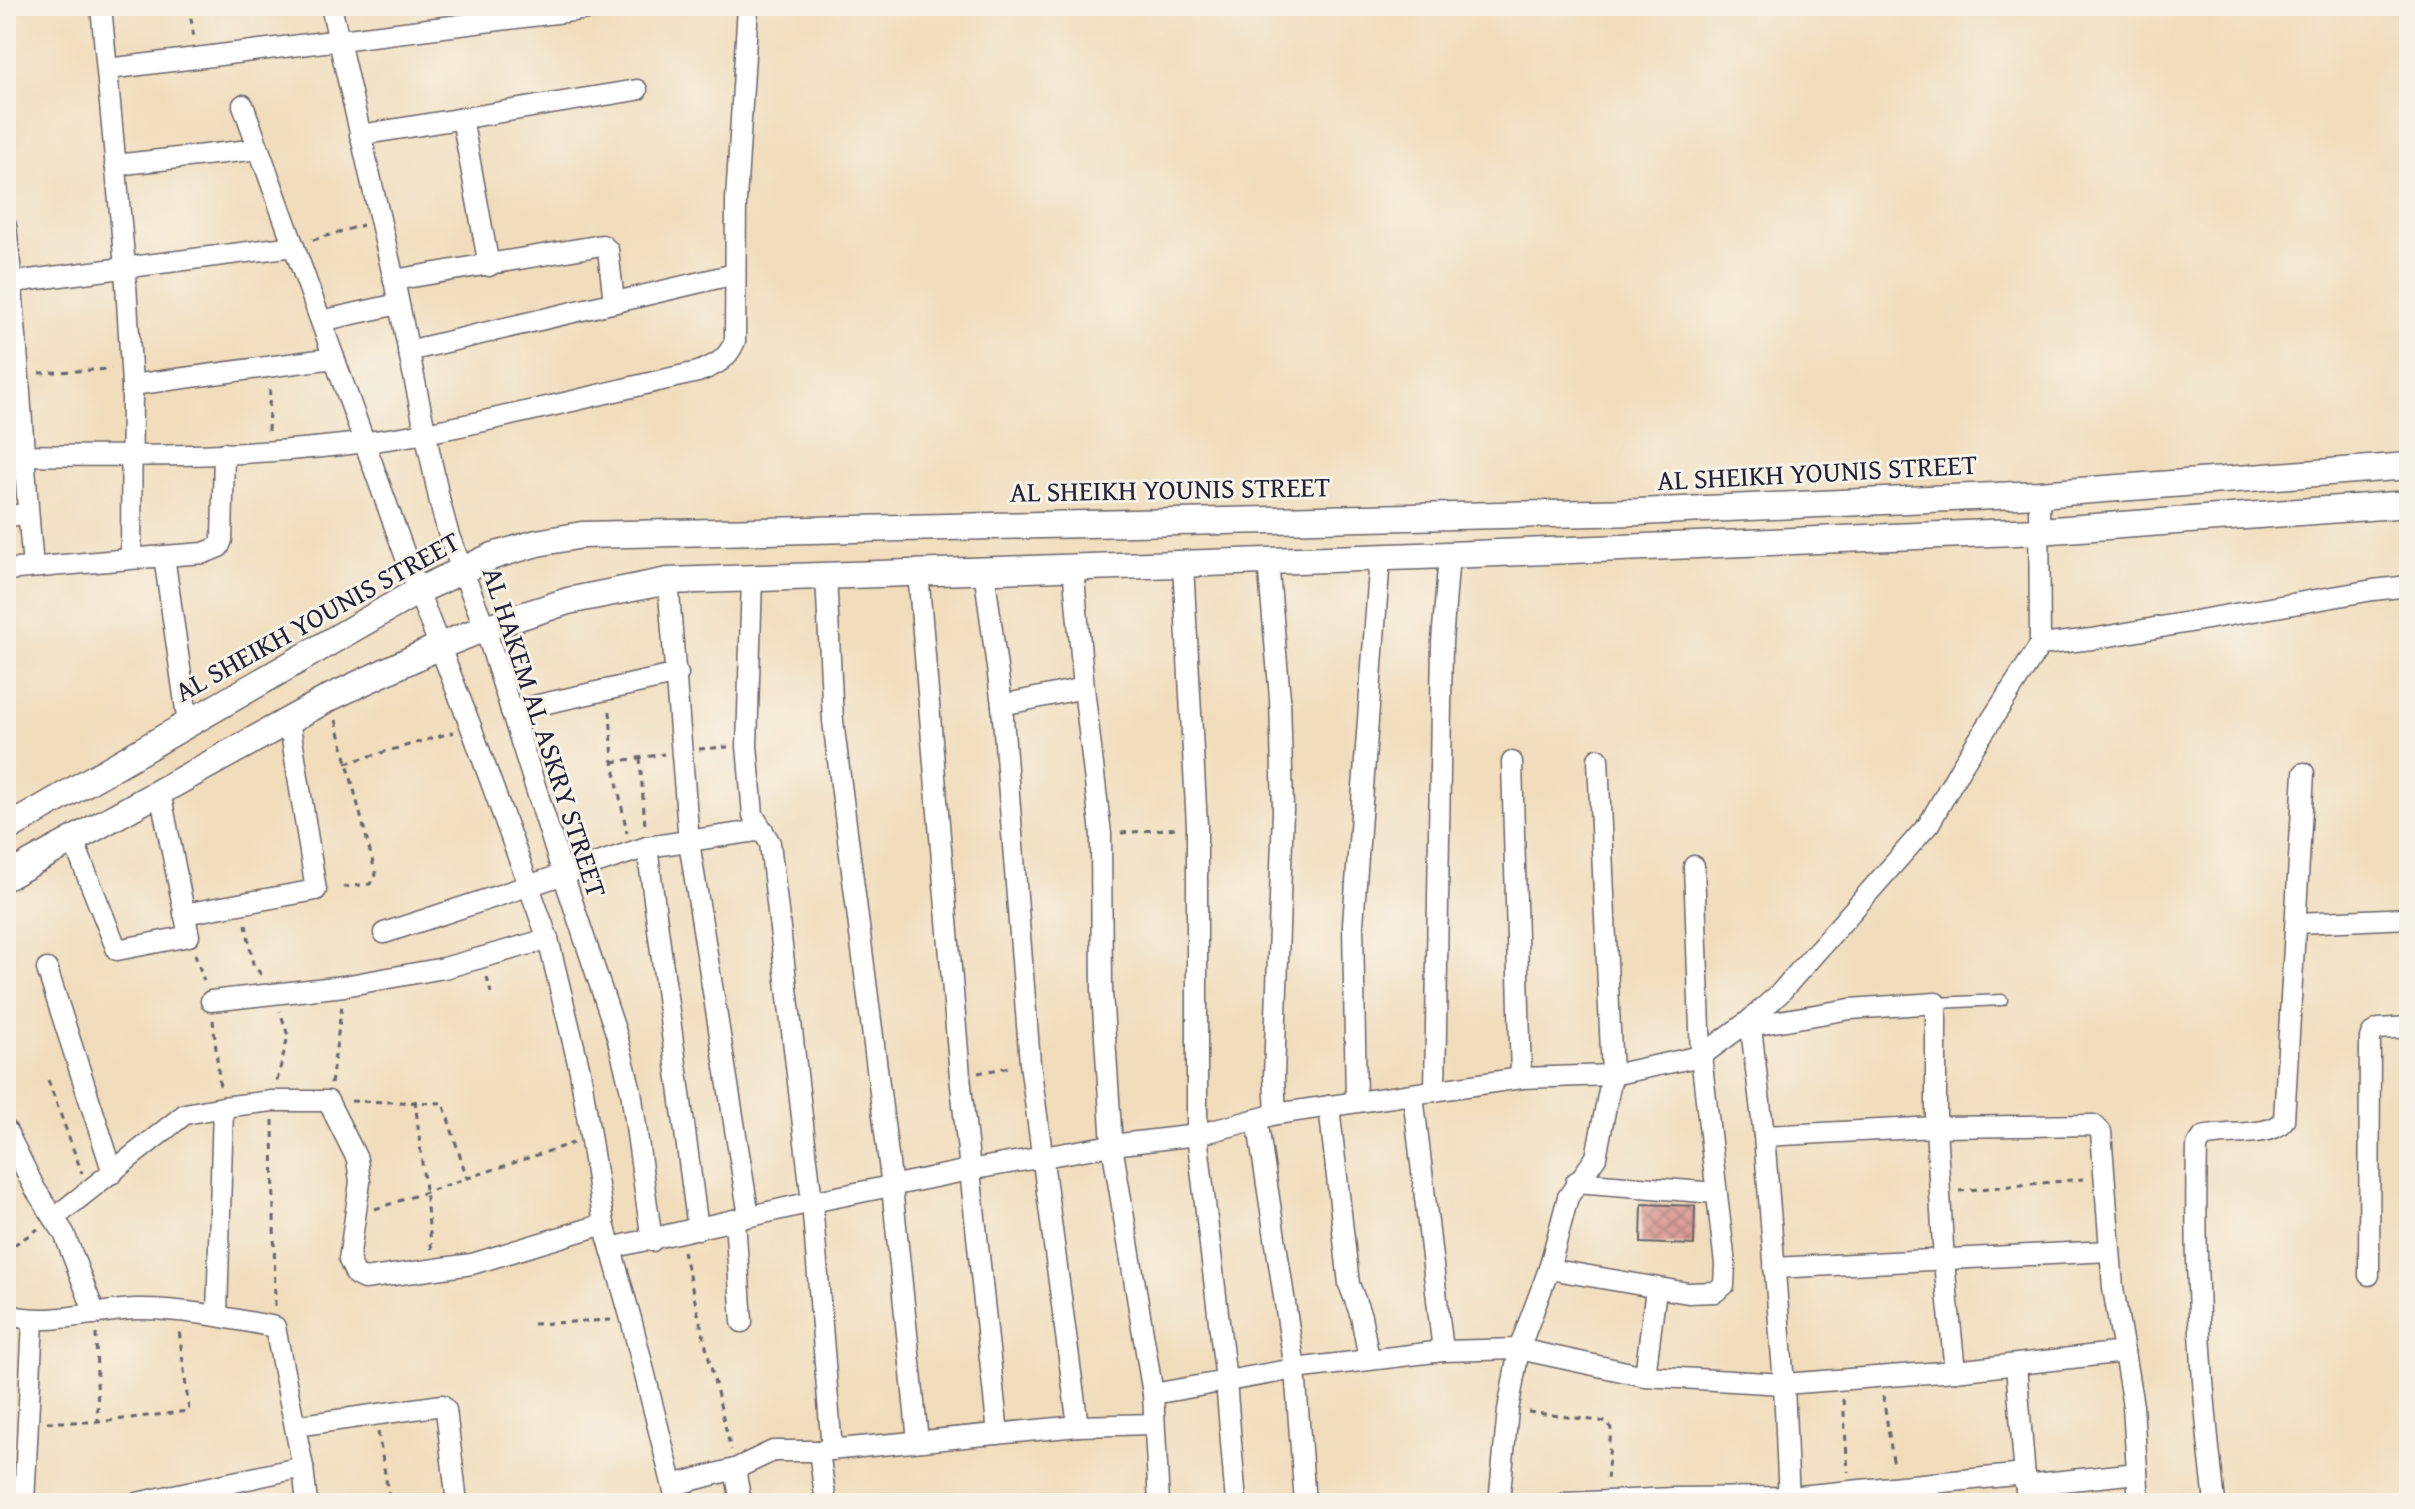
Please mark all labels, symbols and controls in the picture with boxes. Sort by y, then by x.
street label: AL SHEIKH YOUNIS STREET [1656,443,1978,500]
street label: AL SHEIKH YOUNIS STREET [1009,465,1331,512]
street label: AL SHEIKH YOUNIS STREET [167,520,467,711]
street label: AL HAKEM AL ASKRY STREET [473,562,618,902]

